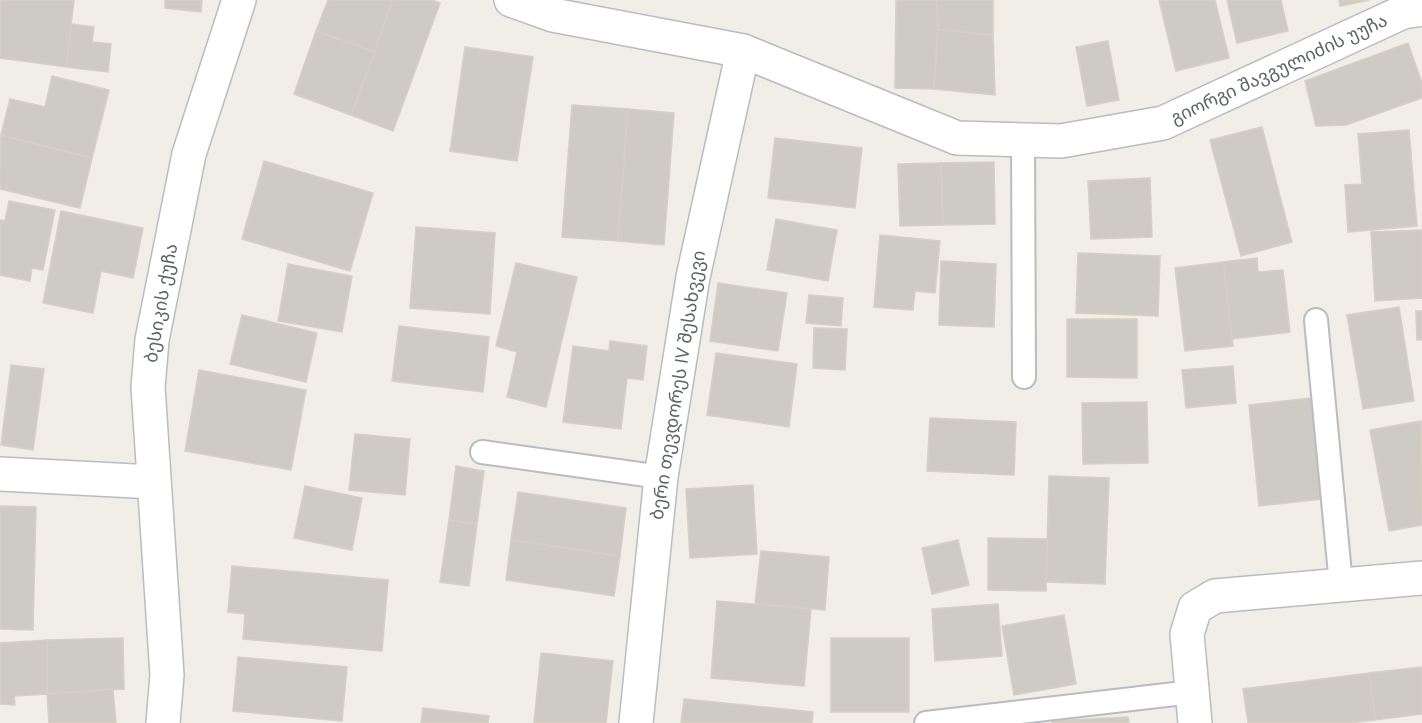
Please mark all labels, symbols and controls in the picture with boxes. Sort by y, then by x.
street label: გიორგი შავგულიძის უუჩა [1166,7,1391,129]
street label: ბესიკის ქუჩა [138,241,182,364]
street label: ბერი თევდორეს IV შესახვევი [644,248,710,521]

